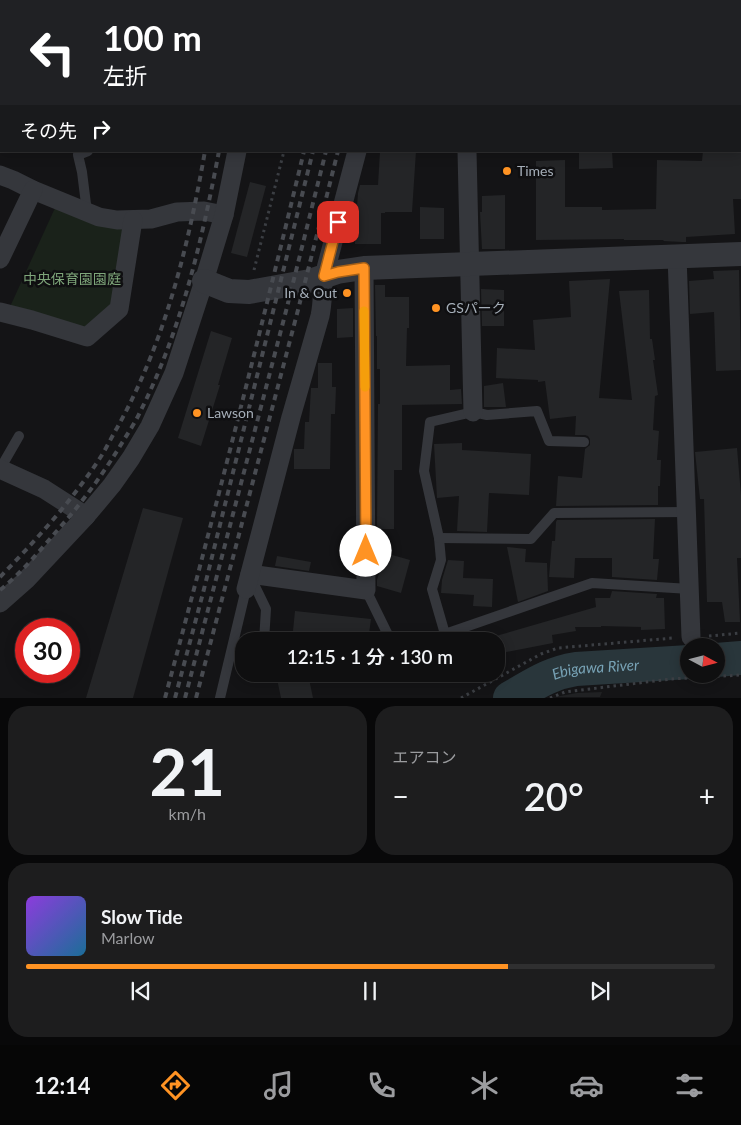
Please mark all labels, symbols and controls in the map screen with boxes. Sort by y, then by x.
text: 100 m [103,16,202,58]
icon: left [20,20,85,85]
text: 左折 [103,62,147,89]
icon: right [87,115,115,143]
text: その先 [20,119,77,142]
place label: Times [517,162,554,179]
marker: Times [501,165,513,177]
pin [317,201,359,243]
icon: arrive [324,208,352,236]
park label: 中央保育園園庭 [23,270,121,287]
place label: In & Out [284,284,337,301]
marker: In & Out [341,287,353,299]
place label: GSパーク [446,299,506,316]
marker: GSパーク [430,302,442,314]
place label: Lawson [207,404,254,421]
marker: Lawson [191,407,203,419]
position arrow [339,524,391,576]
speed limit sign: 30 [15,618,80,683]
north arrow [680,638,725,682]
map controls [680,638,725,683]
text: 12:15 · 1 分 · 130 m [287,645,453,668]
water label: Ebigawa River [549,655,640,683]
text: 21 [150,732,225,810]
text: エアコン [393,747,457,766]
text: 20° [524,773,584,819]
text: − [393,779,409,813]
text: + [699,779,715,813]
text: km/h [169,804,206,823]
text: Slow Tide [101,905,183,928]
text: Marlow [101,928,155,947]
icon: previous [127,977,155,1005]
icon: pause [356,977,384,1005]
icon: next [586,977,614,1005]
icon: directions [158,1068,193,1103]
icon: music [261,1068,296,1103]
icon: phone [364,1068,399,1103]
icon: climate [467,1068,502,1103]
icon: car [569,1068,604,1103]
icon: filters [672,1068,707,1103]
text: 12:14 [34,1072,91,1099]

